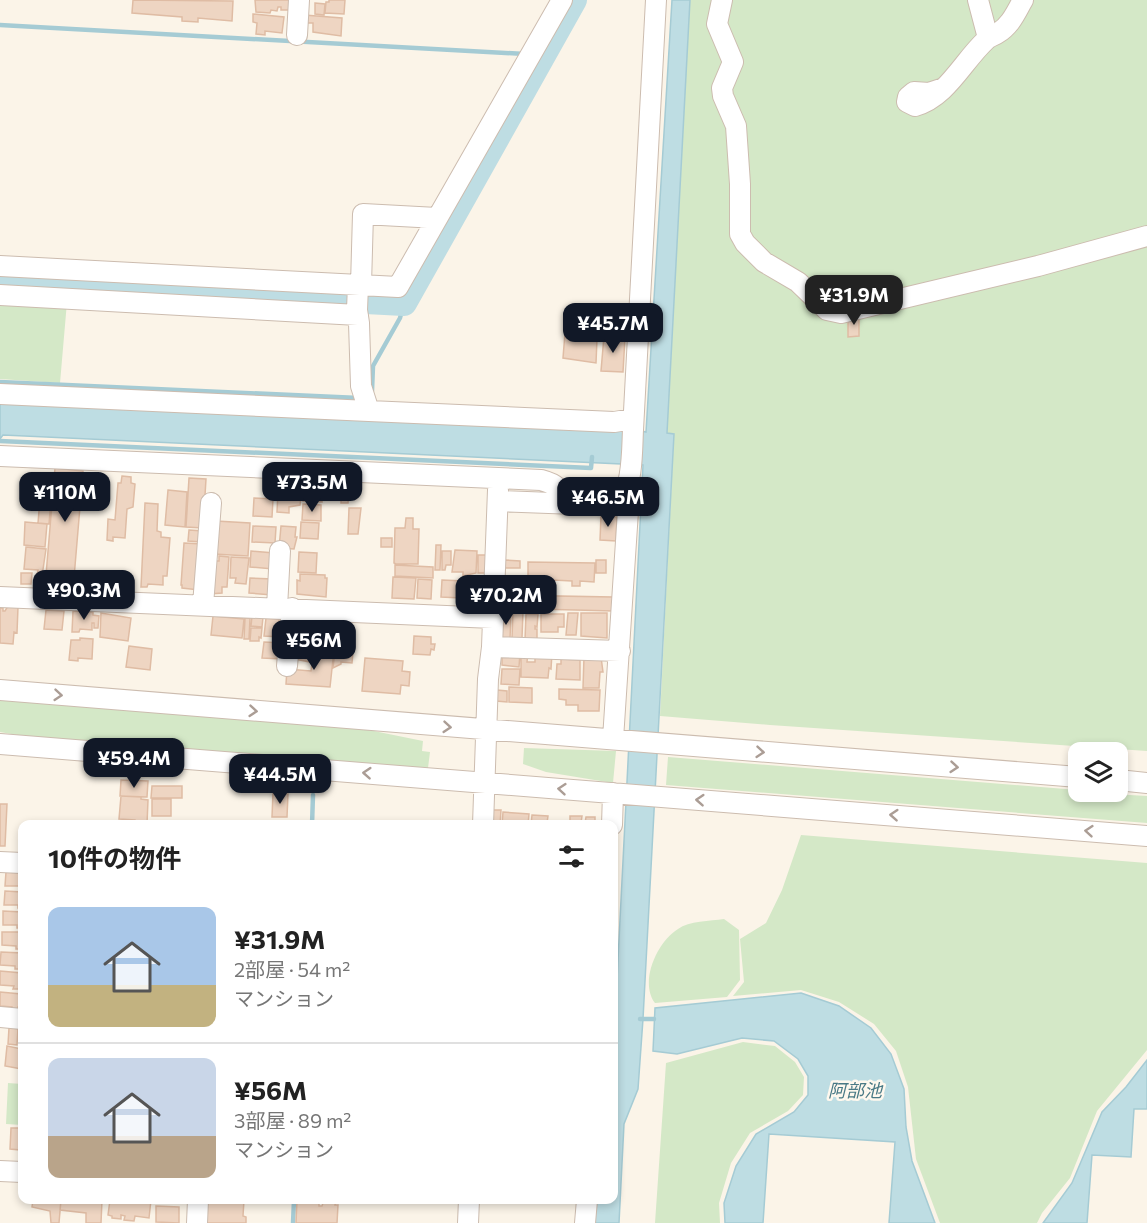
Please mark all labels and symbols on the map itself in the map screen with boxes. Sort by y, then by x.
pin: ¥31.9M [805,275,903,326]
pin: ¥45.7M [564,303,662,354]
pin: ¥73.5M [263,462,361,513]
pin: ¥110M [23,472,107,523]
pin: ¥46.5M [559,477,657,528]
pin: ¥90.3M [35,570,133,621]
pin: ¥70.2M [457,575,555,626]
pin: ¥56M [278,620,350,671]
one-way arrow [54,688,63,701]
one-way arrow [248,704,257,717]
one-way arrow [442,720,451,733]
pin: ¥59.4M [85,738,183,789]
one-way arrow [755,745,764,758]
pin: ¥44.5M [231,754,329,805]
one-way arrow [950,760,959,773]
one-way arrow [363,767,372,780]
one-way arrow [557,783,566,796]
one-way arrow [695,794,704,807]
one-way arrow [890,809,899,822]
one-way arrow [1084,825,1093,838]
water label: 阿部池 [828,1079,884,1101]

